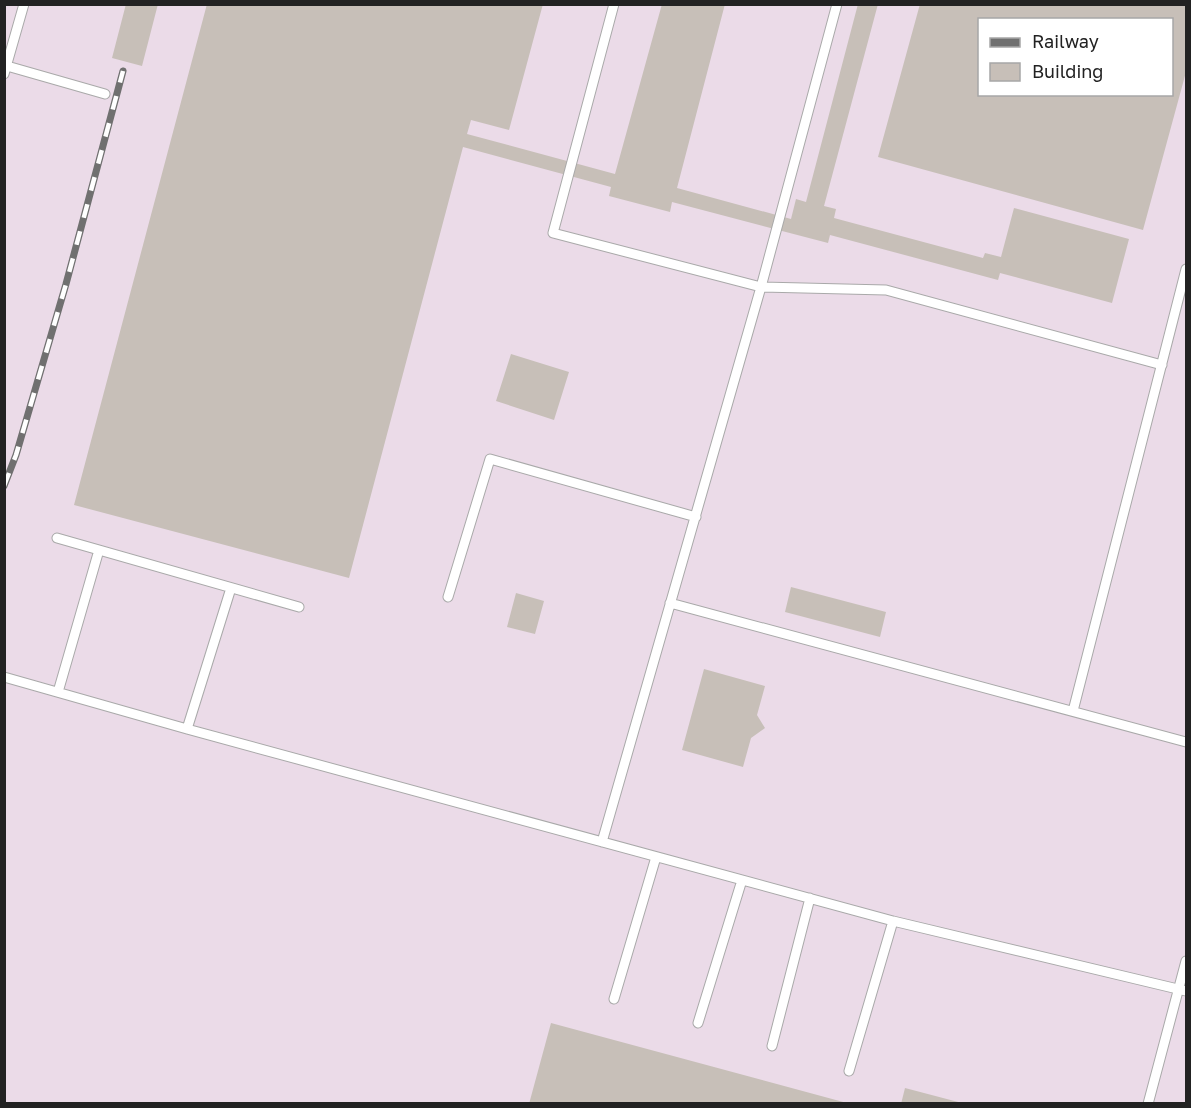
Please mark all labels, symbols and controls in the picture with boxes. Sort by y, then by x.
legend [978,18,1173,96]
text: Railway [1032,30,1099,52]
text: Building [1032,60,1103,82]

